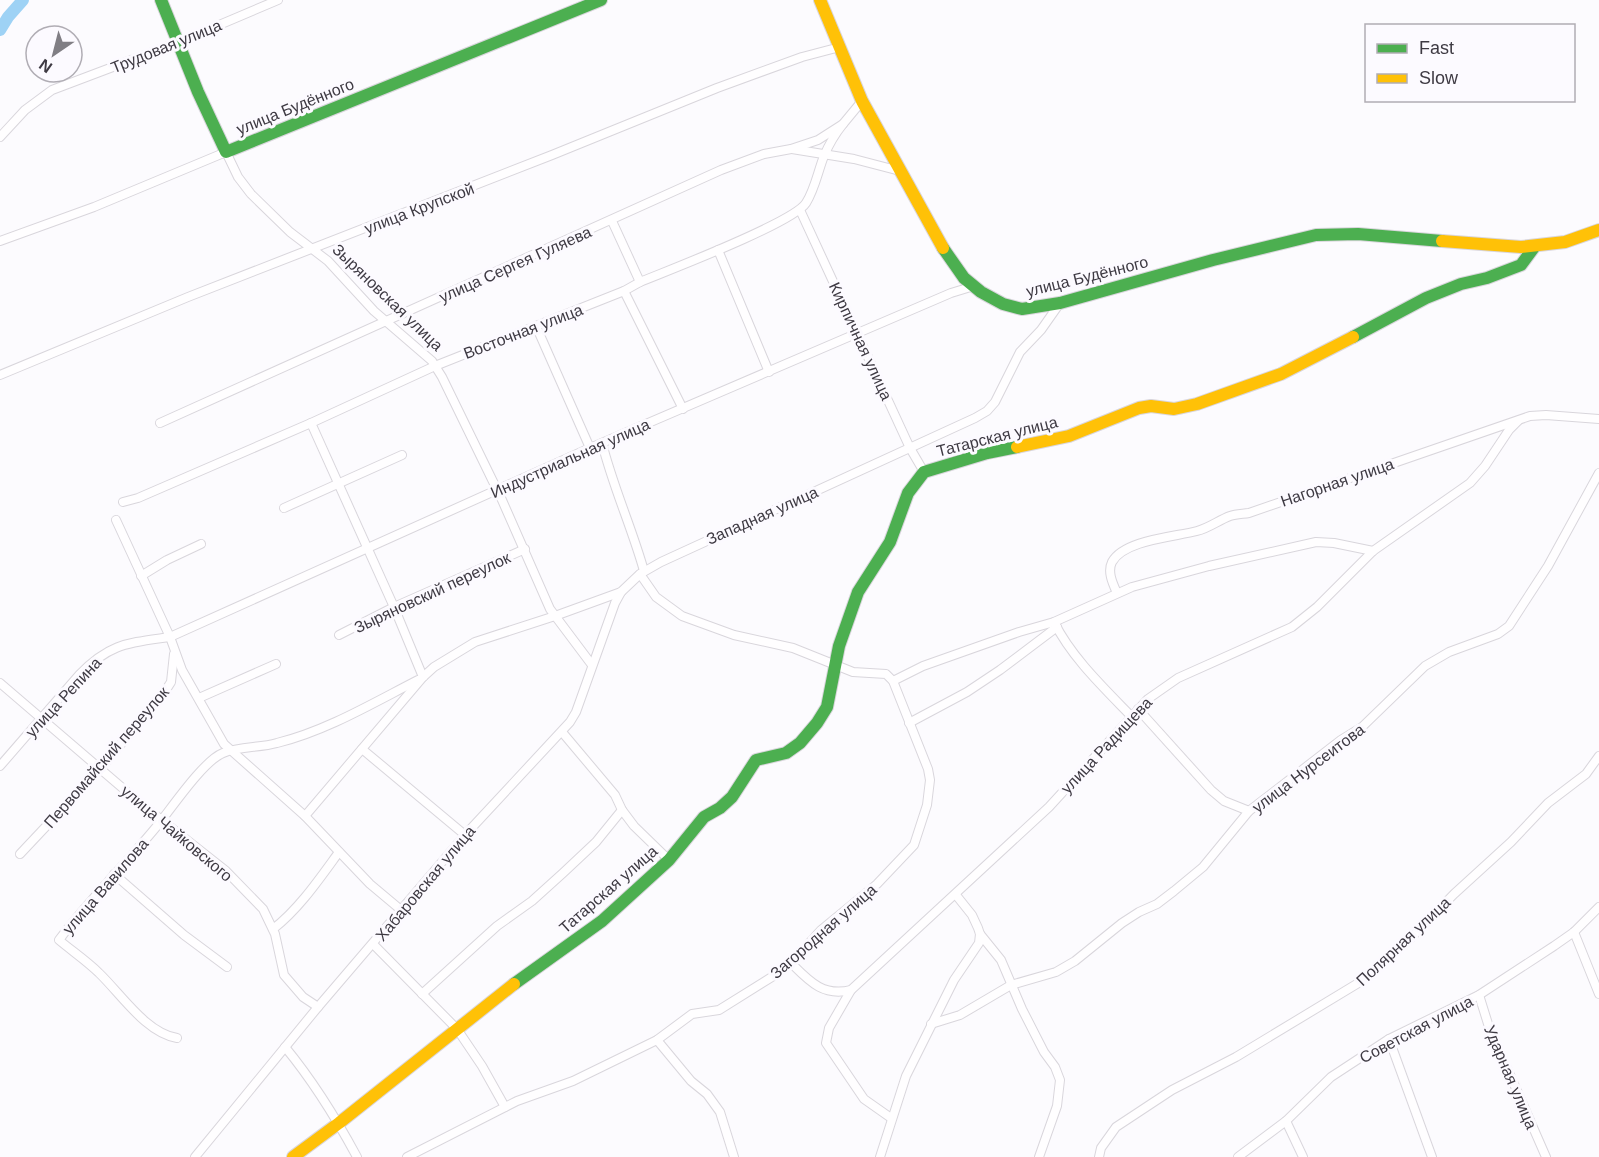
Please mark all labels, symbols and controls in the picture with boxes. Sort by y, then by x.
street label: Трудовая улица [108,17,224,76]
north arrow [24,24,84,84]
legend [1365,24,1575,102]
text: Fast [1419,38,1454,58]
text: N [36,56,55,76]
text: Slow [1419,68,1459,88]
street label: улица Будённого [234,75,357,138]
street label: улица Крупской [362,180,476,237]
street label: улица Сергея Гуляева [437,223,594,306]
street label: Зыряновская улица [329,241,446,354]
street label: улица Будённого [1024,253,1150,300]
street label: Кирпичная улица [826,280,895,403]
street label: Восточная улица [461,301,585,362]
street label: Татарская улица [935,413,1059,460]
street label: Индустриальная улица [488,416,652,501]
street label: Нагорная улица [1278,455,1396,510]
street label: Западная улица [704,483,821,548]
street label: Зыряновский переулок [352,548,514,636]
street label: улица Репина [22,654,105,741]
street label: Первомайский переулок [41,683,173,831]
street label: улица Радищева [1058,694,1155,797]
street label: улица Нурсеитова [1249,721,1368,816]
street label: улица Чайковского [118,782,236,885]
street label: Хабаровская улица [372,822,478,944]
street label: улица Вавилова [59,835,152,938]
street label: Татарская улица [556,842,661,936]
street label: Загородная улица [767,881,880,982]
street label: Полярная улица [1353,894,1454,989]
street label: Советская улица [1357,992,1476,1066]
street label: Ударная улица [1481,1023,1540,1132]

